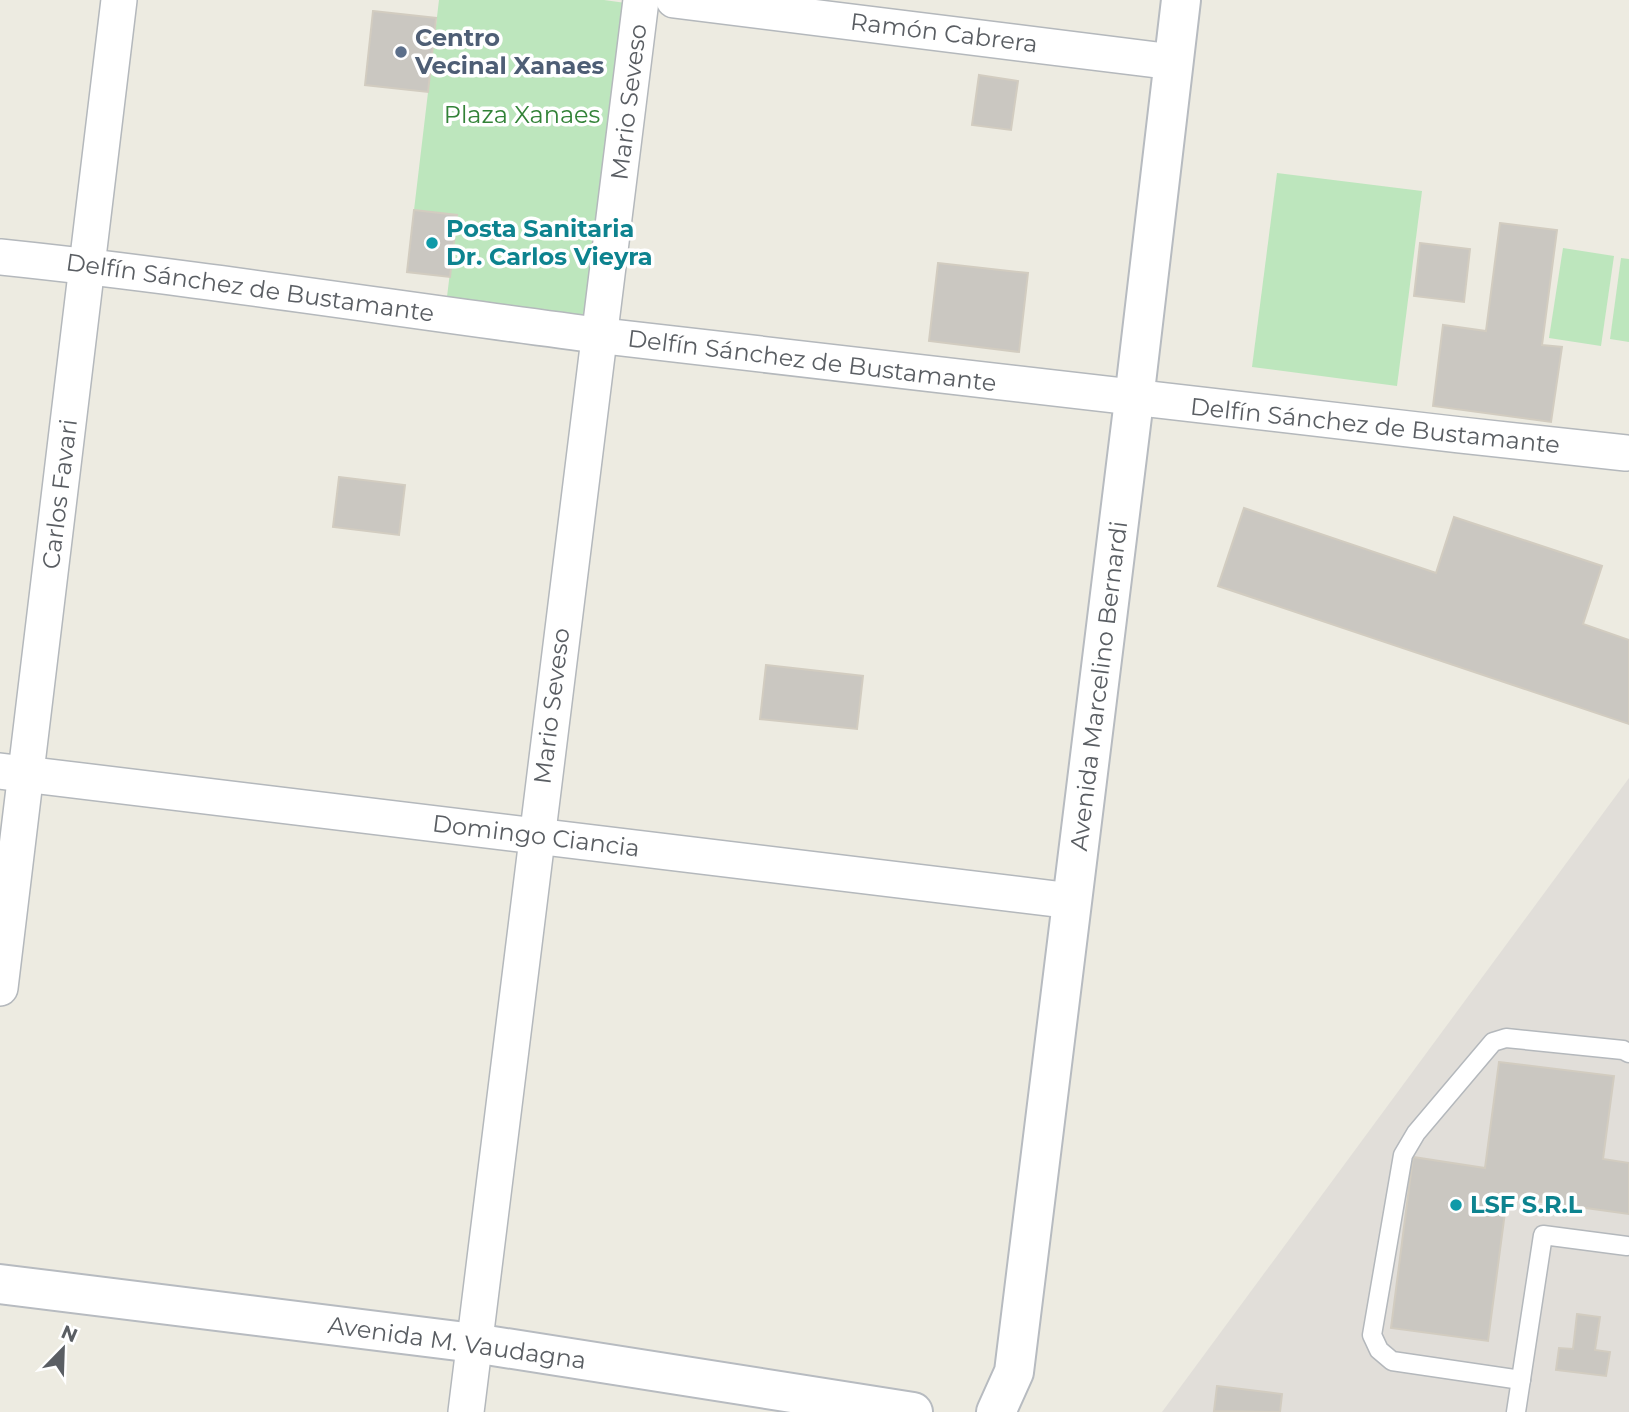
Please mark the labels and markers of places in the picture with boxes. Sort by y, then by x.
place label: Centro Vecinal Xanaes [414,23,605,80]
marker: Centro Vecinal Xanaes [393,44,409,60]
place label: Posta Sanitaria Dr. Carlos Vieyra [446,214,653,271]
marker: Posta Sanitaria Dr. Carlos Vieyra [424,235,440,251]
place label: LSF S.R.L [1470,1190,1583,1219]
marker: LSF S.R.L [1448,1197,1464,1213]

